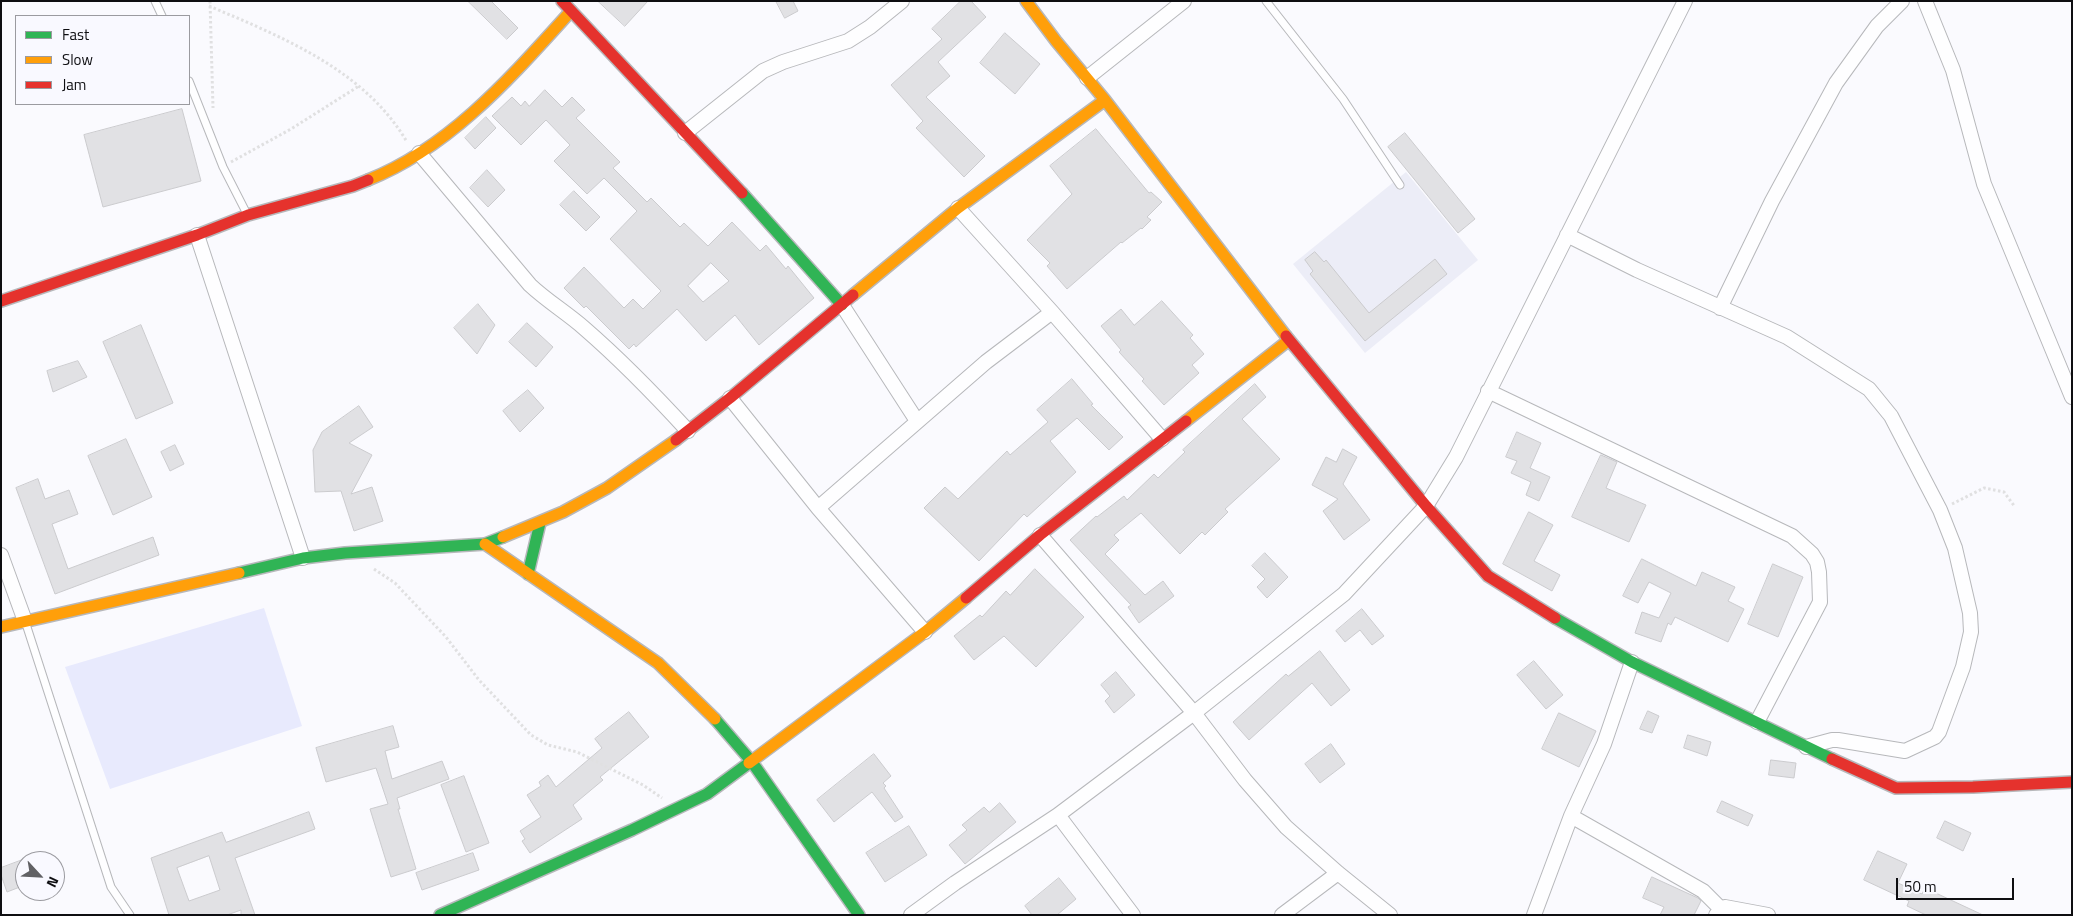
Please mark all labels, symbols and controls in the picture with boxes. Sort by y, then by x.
legend [15,15,190,105]
text: Fast [62,23,89,46]
text: Slow [62,48,93,71]
text: Jam [62,73,86,96]
north arrow [15,851,65,901]
scale bar [1898,868,2016,900]
text: N [42,873,65,891]
text: 50 m [1904,875,1937,898]

